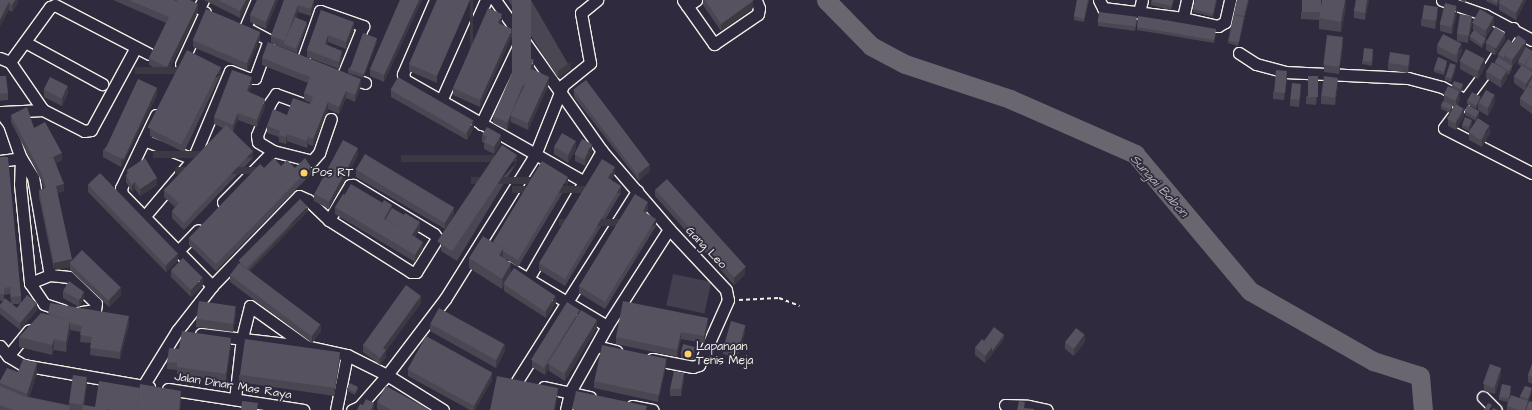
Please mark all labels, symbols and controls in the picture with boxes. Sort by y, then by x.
water label: Sungai Babon [1127,151,1191,221]
place label: Pos RT [312,166,353,180]
marker: Pos RT [299,168,309,178]
street label: Gang Leo [682,224,730,272]
place label: Lapangan Tenis Meja [696,340,753,368]
marker: Lapangan Tenis Meja [683,349,693,359]
street label: Jalan Dinar Mas Raya [173,370,293,402]

